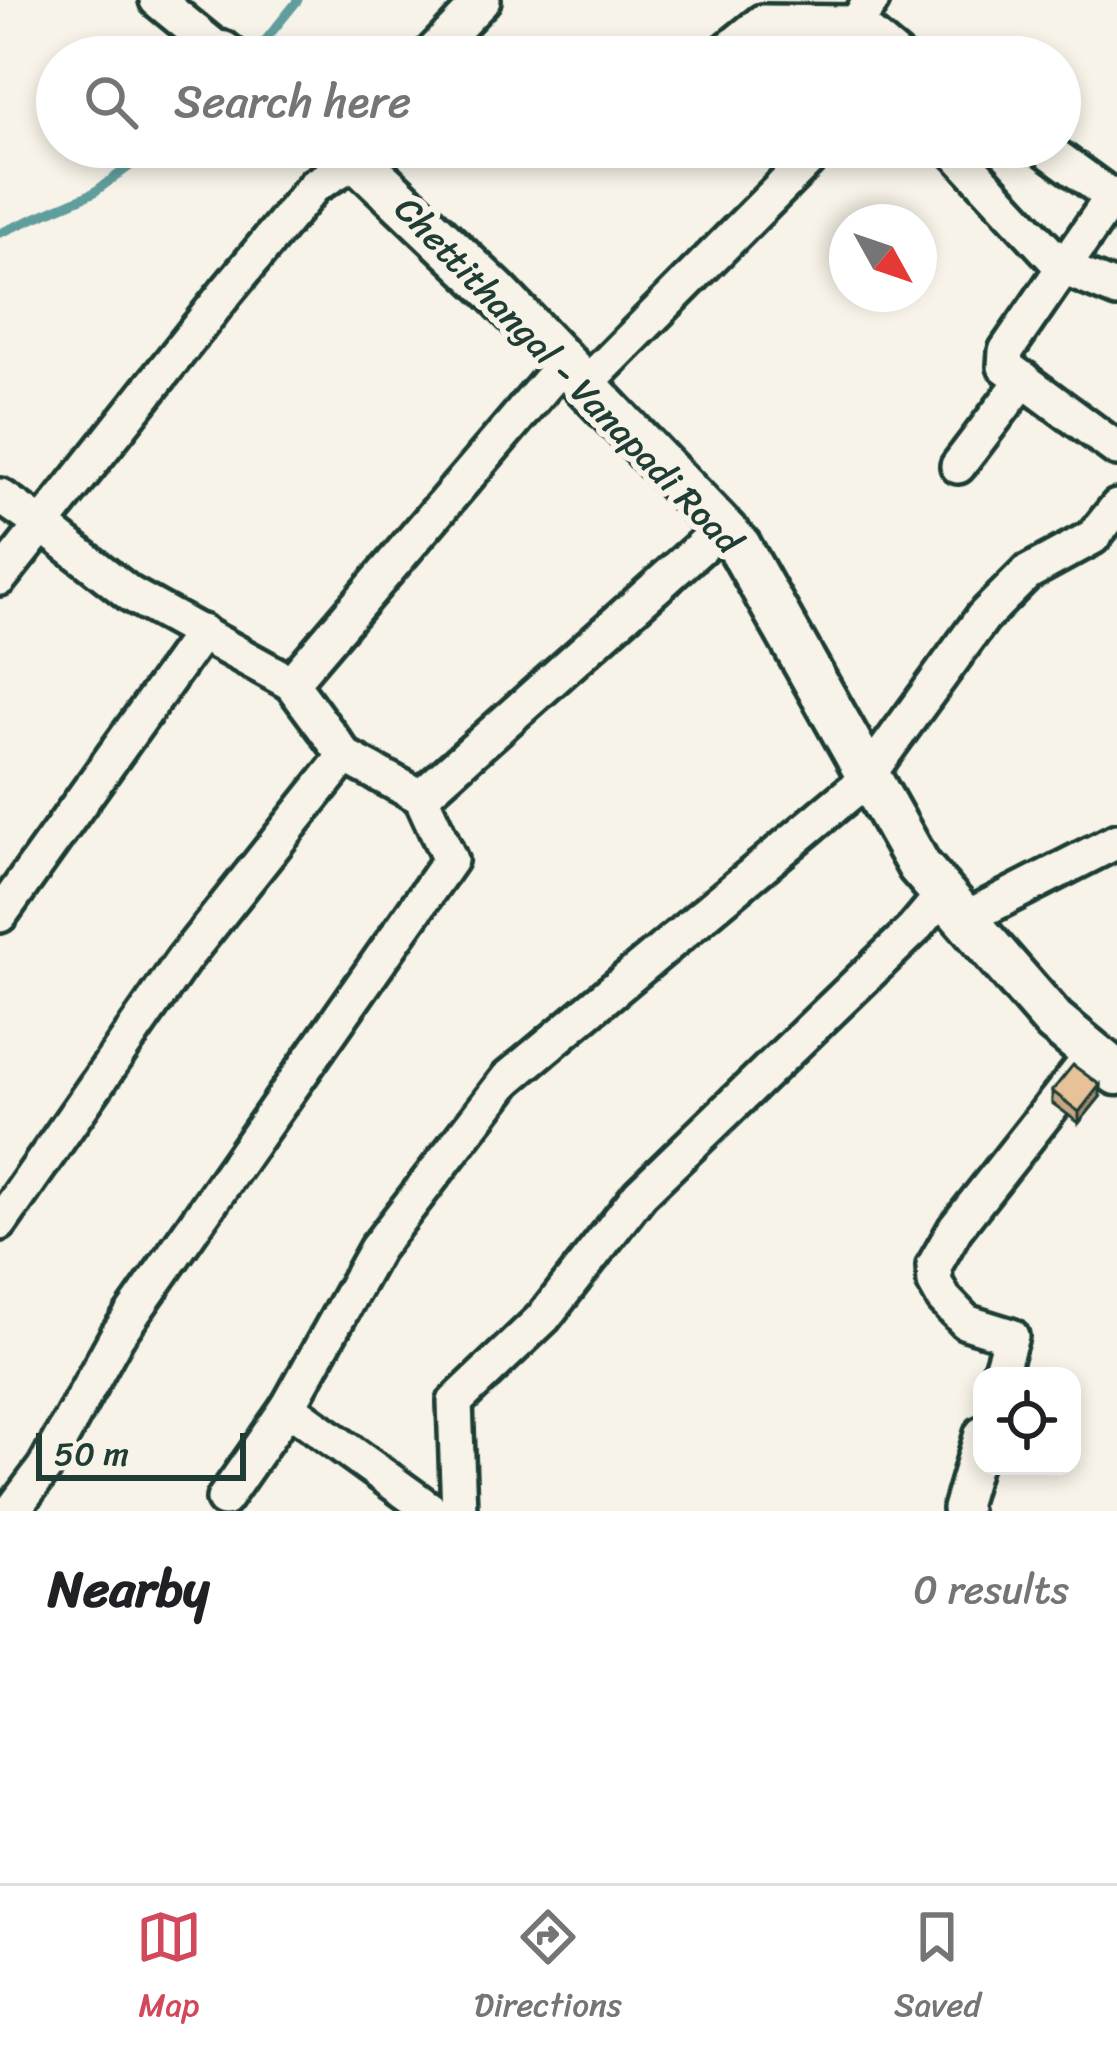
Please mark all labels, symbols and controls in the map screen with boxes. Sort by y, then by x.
search box [36,36,1081,168]
text: Search here [174,62,411,142]
icon: search [78,69,144,135]
street label: Chettithangal - Vanapadi Road [378,180,760,572]
north arrow [829,204,937,312]
map controls [973,1367,1081,1475]
button: locate [973,1367,1081,1475]
text: 50 m [54,1425,129,1483]
scale bar [36,1427,246,1480]
text: Nearby [48,1544,209,1634]
text: 0 results [913,1555,1069,1624]
tab: Map [136,1904,202,2034]
tab: Directions [474,1904,622,2034]
tab: Saved [894,1904,981,2034]

